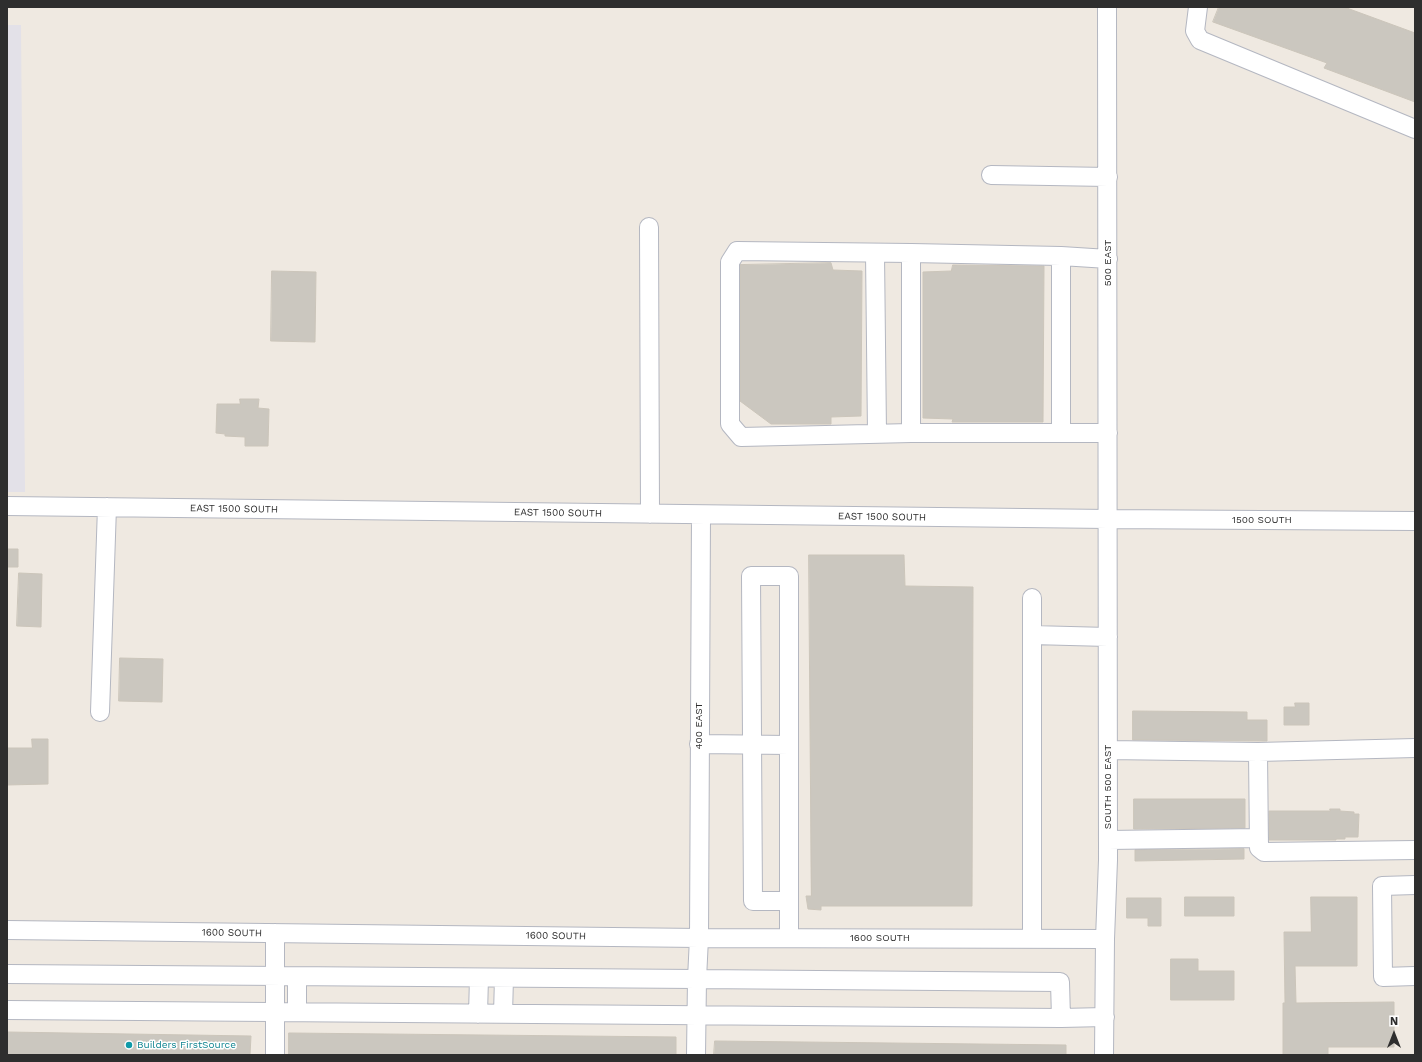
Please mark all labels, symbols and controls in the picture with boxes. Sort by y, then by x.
street label: 500 EAST [1102,240,1114,286]
street label: EAST 1500 SOUTH [190,502,278,516]
street label: EAST 1500 SOUTH [514,506,602,520]
street label: EAST 1500 SOUTH [838,510,926,524]
street label: 1500 SOUTH [1232,514,1292,526]
street label: 400 EAST [693,702,705,750]
street label: SOUTH 500 EAST [1102,745,1114,829]
street label: 1600 SOUTH [202,926,262,940]
street label: 1600 SOUTH [526,929,586,943]
street label: 1600 SOUTH [850,932,910,944]
north arrow [1374,1014,1414,1054]
text: N [1390,1015,1398,1028]
place label: Builders FirstSource [137,1039,236,1051]
marker: Builders FirstSource [124,1040,134,1050]

